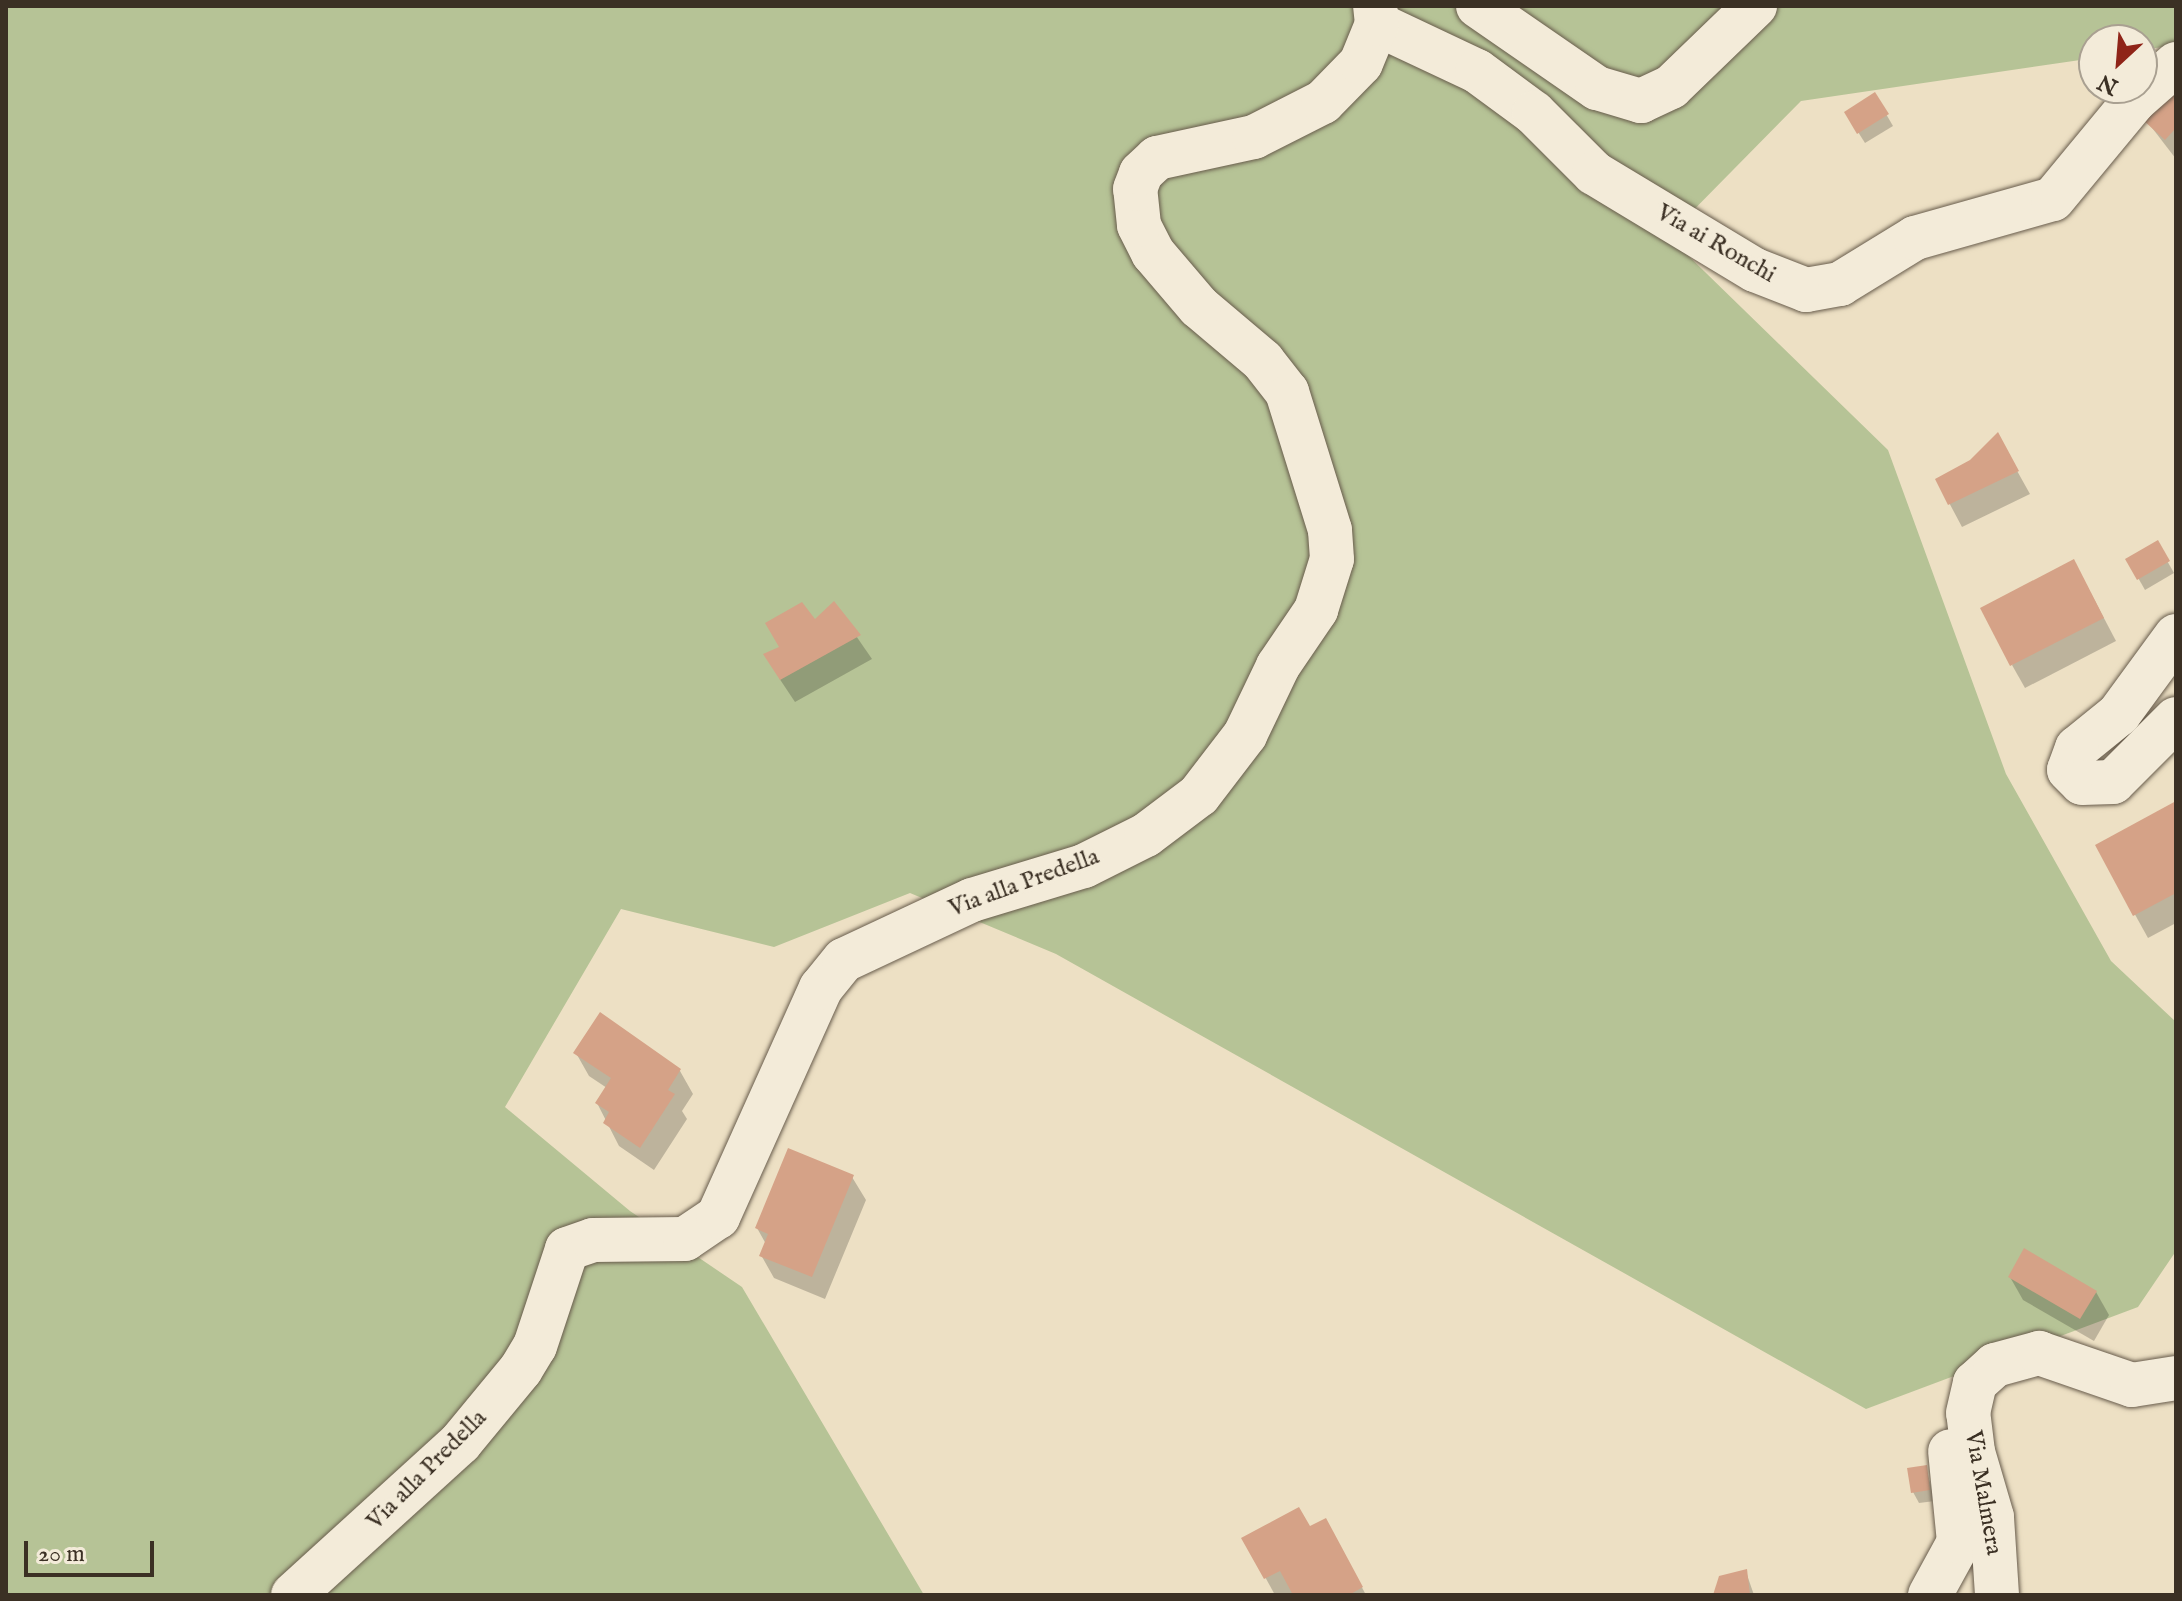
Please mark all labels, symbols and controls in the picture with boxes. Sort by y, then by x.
north arrow [2078,24,2158,104]
text: N [2094,67,2123,101]
street label: Via ai Ronchi [1651,198,1781,290]
street label: Via alla Predella [945,842,1103,924]
street label: Via alla Predella [361,1404,493,1536]
street label: Via Malmera [1958,1429,2008,1557]
scale bar [28,1525,158,1575]
text: 20 m [38,1539,85,1570]

